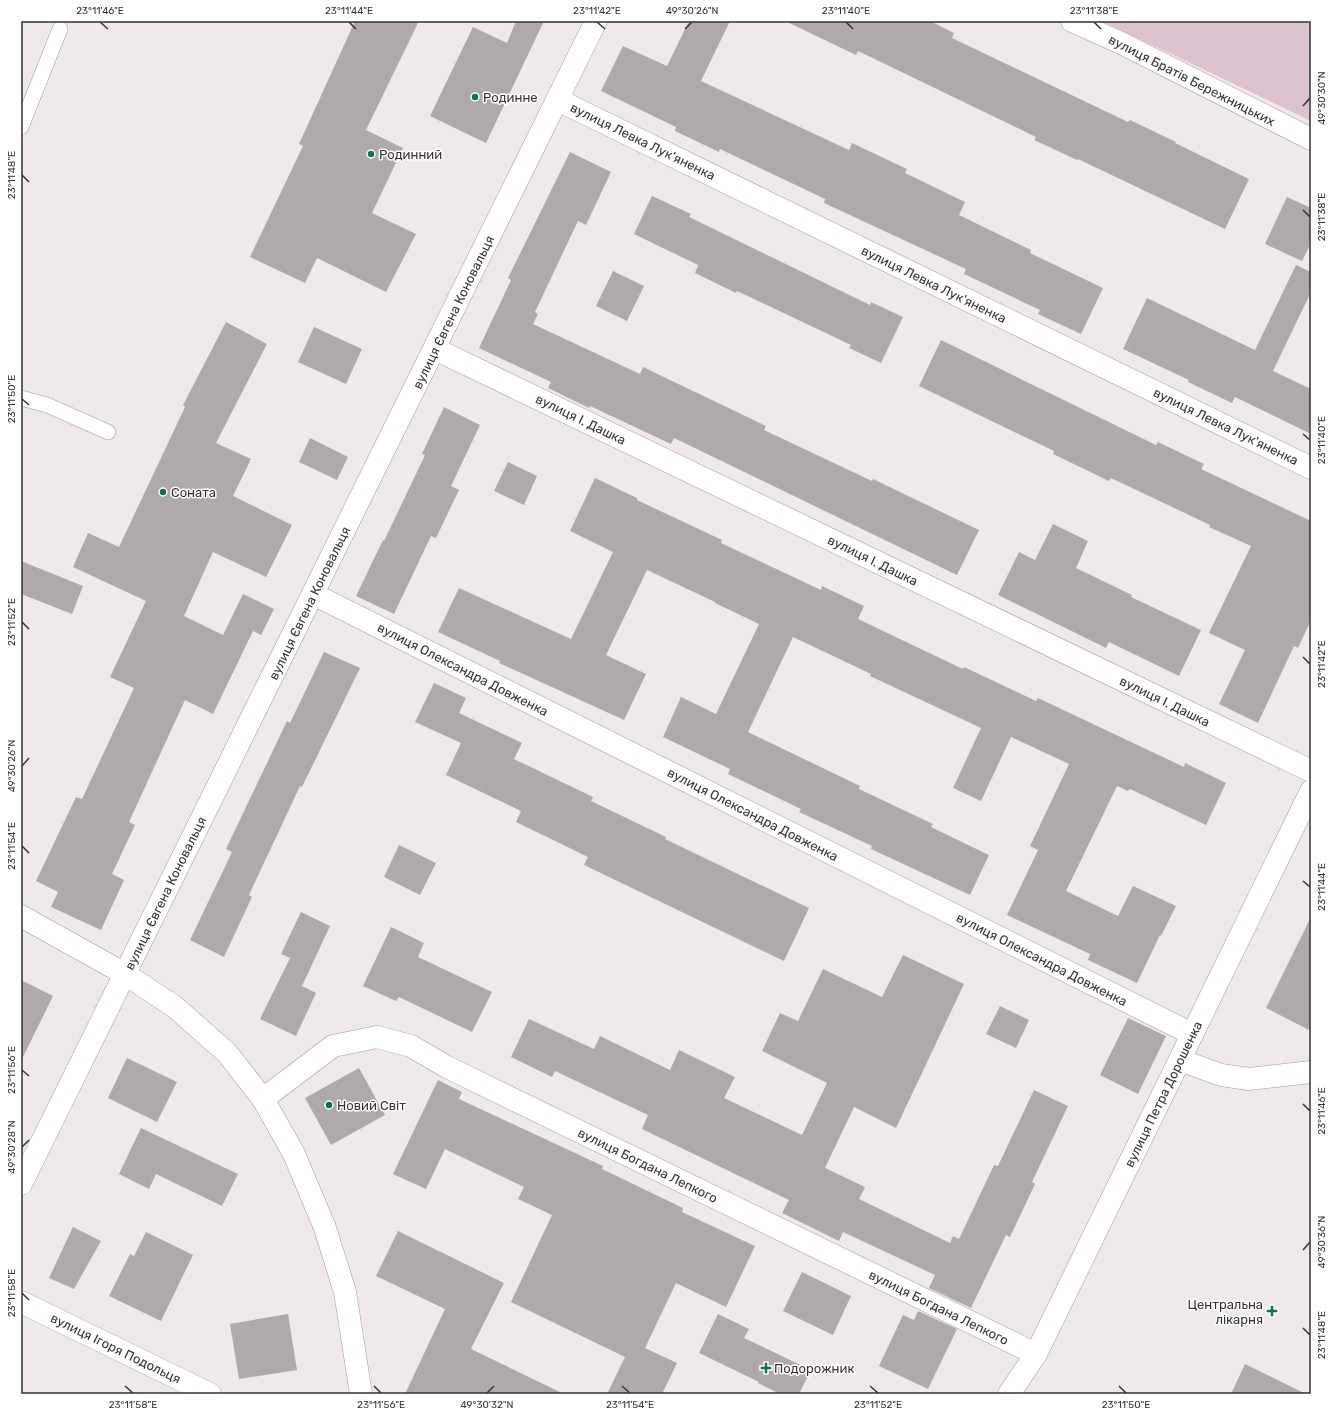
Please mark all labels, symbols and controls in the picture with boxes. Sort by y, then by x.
text: 23°11'46"E [76,5,124,17]
text: 23°11'44"E [325,5,373,17]
text: 23°11'42"E [573,5,621,17]
text: 49°30'26"N [666,5,718,17]
text: 23°11'40"E [822,5,870,17]
text: 23°11'38"E [1070,5,1118,17]
street label: вулиця Братів Бережницьких [1106,32,1277,129]
text: 49°30'30"N [1316,71,1328,125]
place label: Родинне [483,90,538,105]
marker: Родинне [470,92,480,102]
street label: вулиця Левка Лук'яненка [568,100,718,183]
place label: Родинний [379,147,442,162]
marker: Родинний [366,149,376,159]
text: 23°11'48"E [6,151,18,199]
text: 23°11'38"E [1316,193,1328,241]
street label: вулиця Євгена Коновальця [410,233,497,391]
street label: вулиця Левка Лук'яненка [859,243,1009,326]
text: 23°11'50"E [6,375,18,423]
street label: вулиця Левка Лук'яненка [1151,385,1301,468]
street label: вулиця І. Дашка [533,391,628,448]
text: 23°11'40"E [1316,416,1328,464]
place label: Соната [171,485,216,500]
marker: Соната [158,487,168,497]
street label: вулиця Євгена Коновальця [266,524,353,682]
street label: вулиця І. Дашка [825,532,920,589]
text: 23°11'52"E [6,598,18,646]
street label: вулиця Олександра Довженка [375,620,551,719]
text: 23°11'42"E [1316,640,1328,688]
street label: вулиця І. Дашка [1117,673,1212,730]
text: 49°30'26"N [6,740,18,792]
street label: вулиця Олександра Довженка [665,765,841,864]
street label: вулиця Євгена Коновальця [122,814,209,972]
text: 23°11'54"E [6,822,18,870]
text: 23°11'44"E [1316,863,1328,911]
street label: вулиця Олександра Довженка [954,910,1130,1009]
street label: вулиця Петра Дорошенка [1122,1019,1205,1170]
text: 23°11'56"E [6,1046,18,1094]
text: 23°11'46"E [1316,1087,1328,1135]
place label: Новий Світ [337,1098,406,1113]
marker: Новий Світ [324,1100,334,1110]
text: 49°30'28"N [6,1120,18,1174]
street label: вулиця Богдана Лепкого [575,1125,720,1206]
text: 49°30'36"N [1316,1216,1328,1268]
street label: вулиця Богдана Лепкого [866,1267,1011,1348]
text: 23°11'58"E [6,1269,18,1317]
place label: Центральна лікарня [1188,1297,1263,1327]
marker: Центральна лікарня [1266,1305,1278,1317]
street label: вулиця Ігоря Подольця [48,1310,183,1387]
text: 23°11'48"E [1316,1311,1328,1359]
place label: Подорожник [774,1361,854,1376]
marker: Подорожник [761,1363,771,1373]
text: 23°11'58"E [109,1399,157,1411]
text: 23°11'56"E [357,1399,405,1411]
text: 49°30'32"N [460,1399,514,1411]
text: 23°11'54"E [606,1399,654,1411]
text: 23°11'52"E [854,1399,902,1411]
text: 23°11'50"E [1102,1399,1150,1411]

